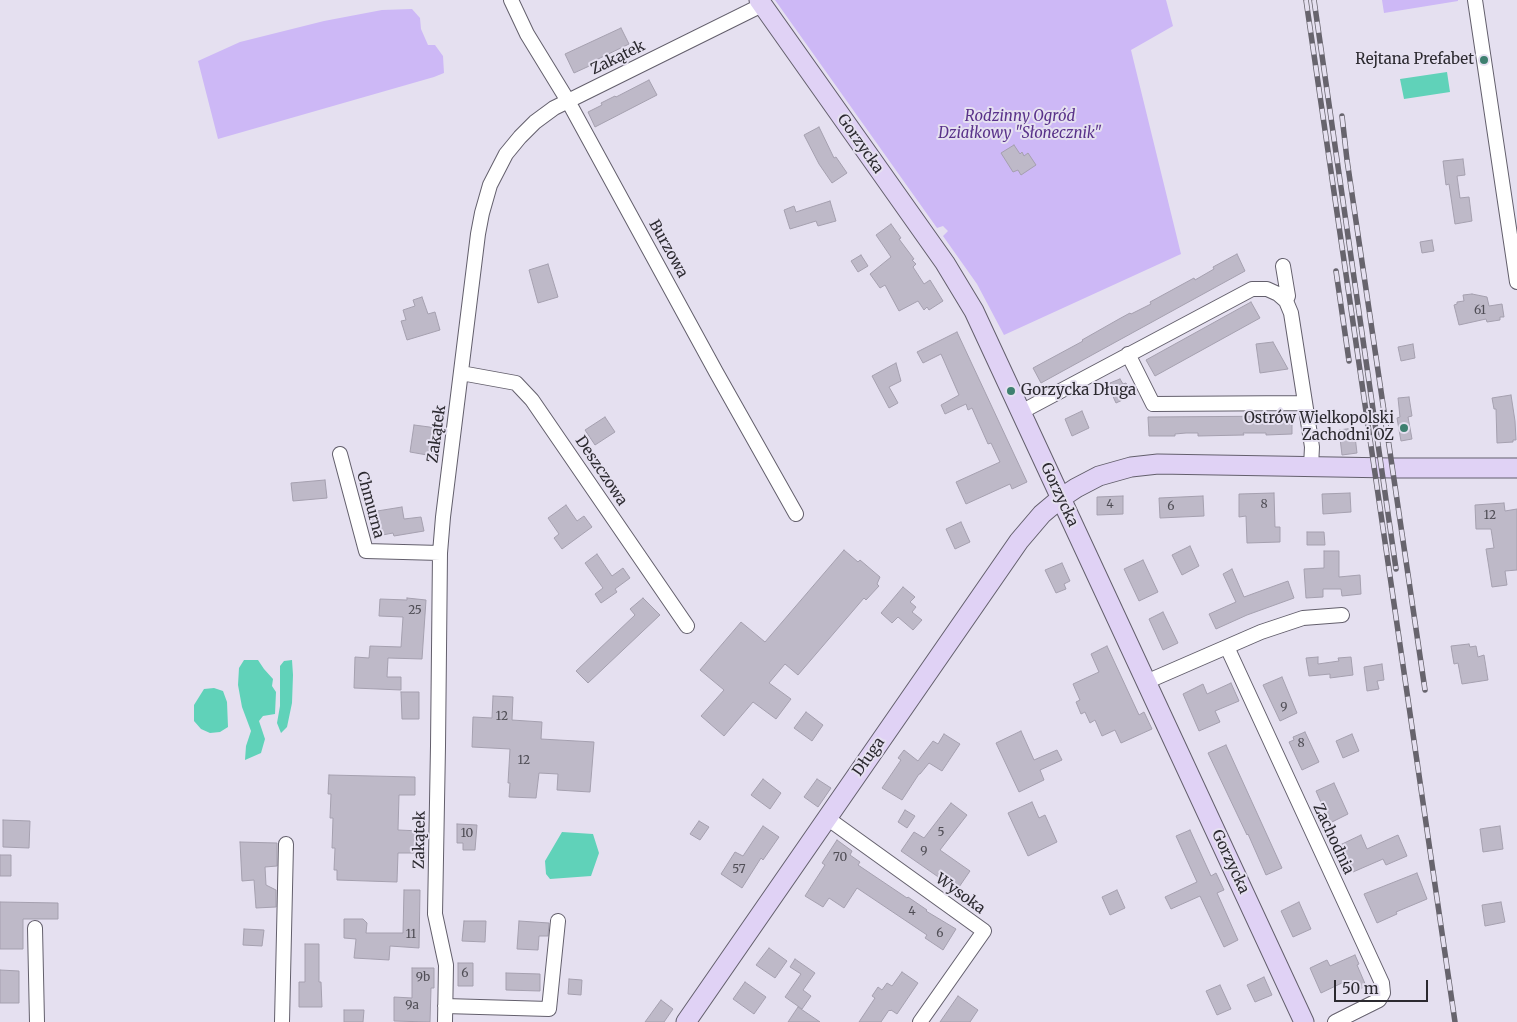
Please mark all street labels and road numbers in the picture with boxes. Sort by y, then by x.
street label: Zakątek [588,37,648,79]
street label: Gorzycka [833,111,887,177]
street label: Burzowa [645,217,691,281]
street label: Zakątek [424,404,450,464]
street label: Deszczowa [571,433,631,509]
street label: Gorzycka [1036,460,1082,530]
street label: Chmurna [352,470,388,540]
street label: Długa [849,734,889,780]
street label: Zachodnia [1309,801,1357,877]
street label: Zakątek [410,811,430,869]
street label: Gorzycka [1207,827,1253,897]
street label: Wysoka [932,870,988,918]

